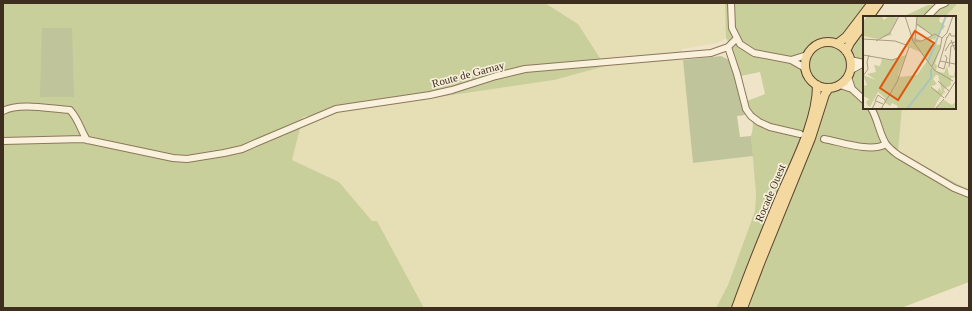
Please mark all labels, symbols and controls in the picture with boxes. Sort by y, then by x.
inset map [863,16,956,109]
street label: Route de Garnay [430,58,506,89]
street label: Rocade Ouest [752,162,788,224]

